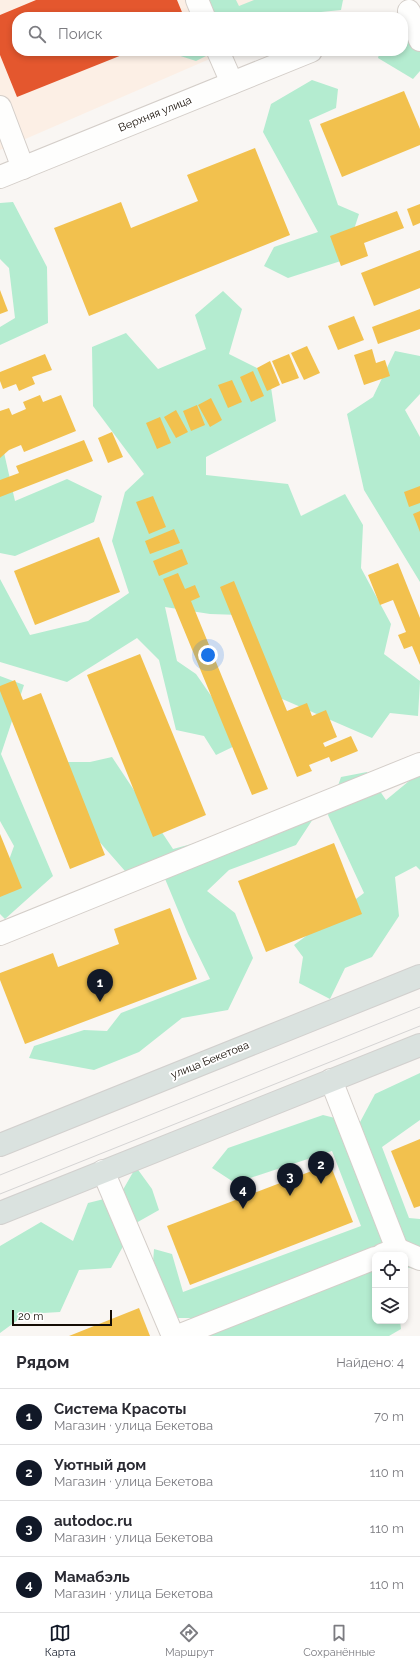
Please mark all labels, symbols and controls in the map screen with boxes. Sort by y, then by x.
search box [12,12,408,56]
icon: search [26,23,48,45]
text: Поиск [58,25,103,43]
street label: Верхняя улица [117,93,193,135]
your location [198,645,218,665]
pin: 1 [87,969,113,1002]
street label: улица Бекетова [169,1038,251,1082]
pin: 2 [308,1151,334,1184]
pin: 3 [277,1163,303,1196]
pin: 4 [230,1176,256,1209]
map controls [372,1252,408,1324]
button: locate [372,1252,408,1288]
button: layers [372,1288,408,1324]
scale bar [12,1308,112,1327]
text: 20 m [18,1310,43,1323]
text: Рядом [16,1352,69,1372]
text: Найдено: 4 [336,1355,404,1370]
text: Система Красоты [54,1400,186,1418]
text: 1 [26,1409,32,1424]
text: 70 m [374,1409,404,1424]
text: Магазин · улица Бекетова [54,1418,213,1433]
text: Уютный дом [54,1456,146,1474]
text: 2 [25,1465,33,1480]
text: 110 m [370,1465,404,1480]
text: Магазин · улица Бекетова [54,1474,213,1489]
text: autodoc.ru [54,1512,132,1530]
text: 3 [25,1521,33,1536]
text: 110 m [370,1521,404,1536]
text: Магазин · улица Бекетова [54,1530,213,1545]
text: Мамабэль [54,1568,130,1586]
text: 4 [25,1577,33,1592]
text: 110 m [370,1577,404,1592]
text: Магазин · улица Бекетова [54,1586,213,1601]
tab: Карта [45,1622,76,1659]
tab: Маршрут [165,1622,214,1659]
tab: Сохранённые [303,1622,375,1659]

